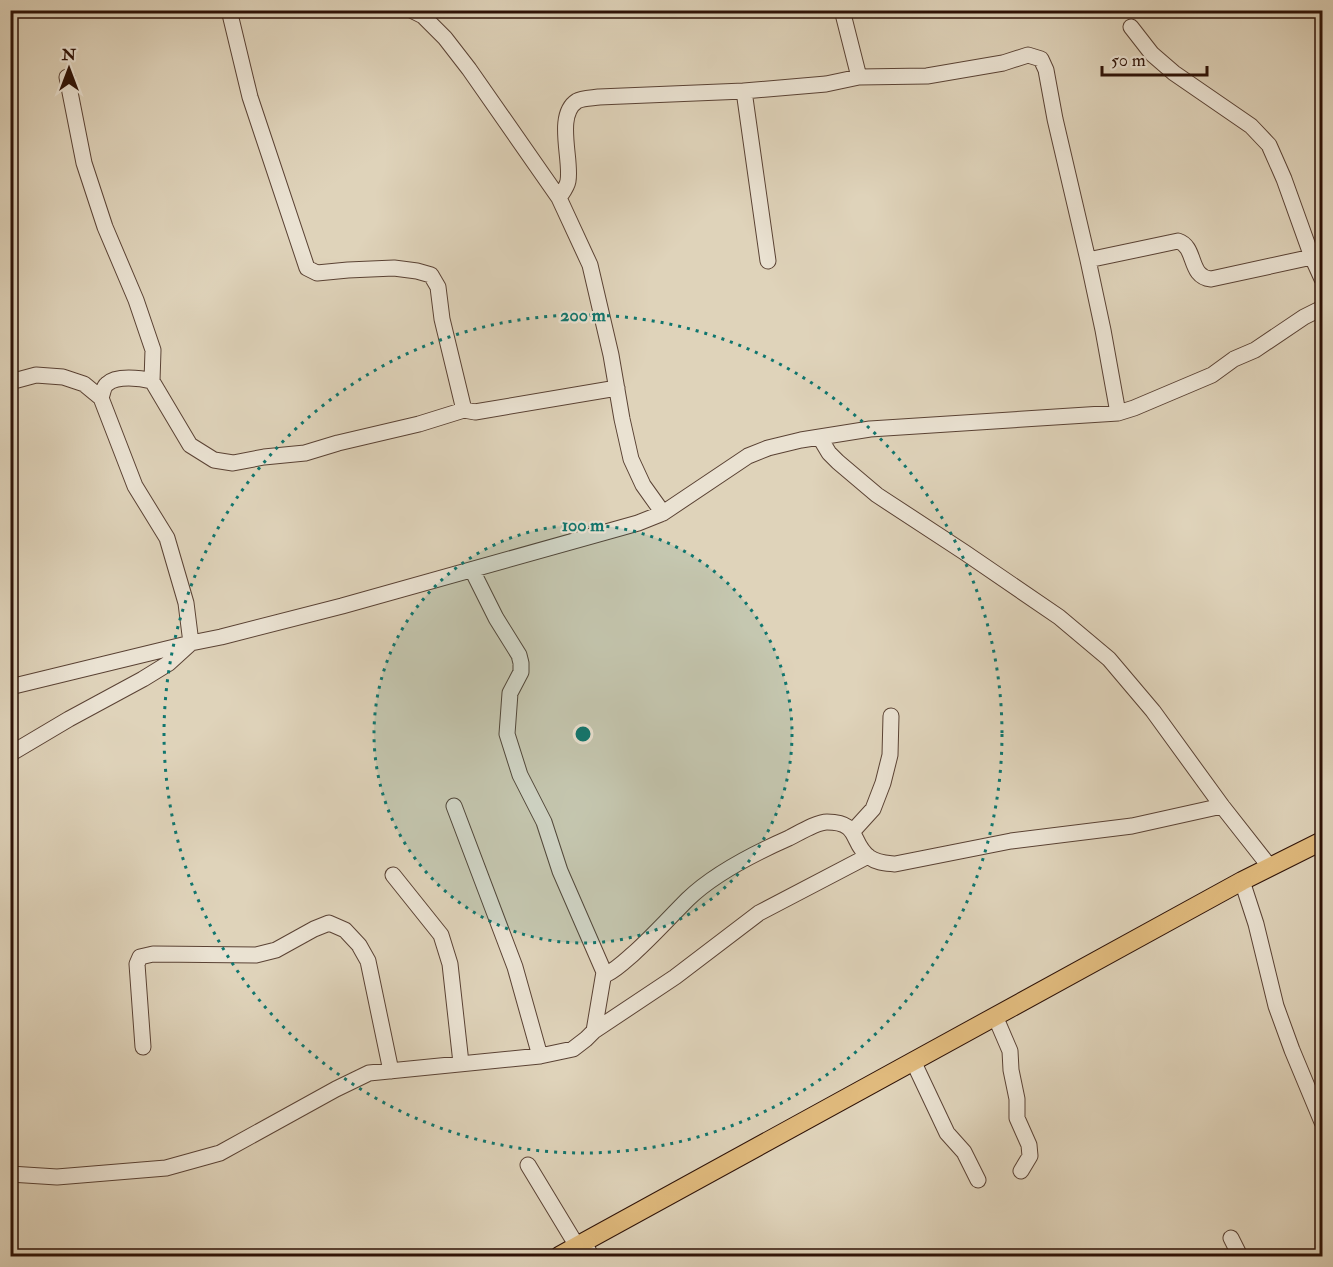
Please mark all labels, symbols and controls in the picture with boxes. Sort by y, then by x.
north arrow [39,39,99,99]
scale bar [1102,39,1207,77]
text: N [61,45,77,65]
text: 50 m [1111,49,1146,72]
text: 200 m [560,304,607,327]
text: 100 m [562,514,605,537]
centre of rings [573,724,593,744]

